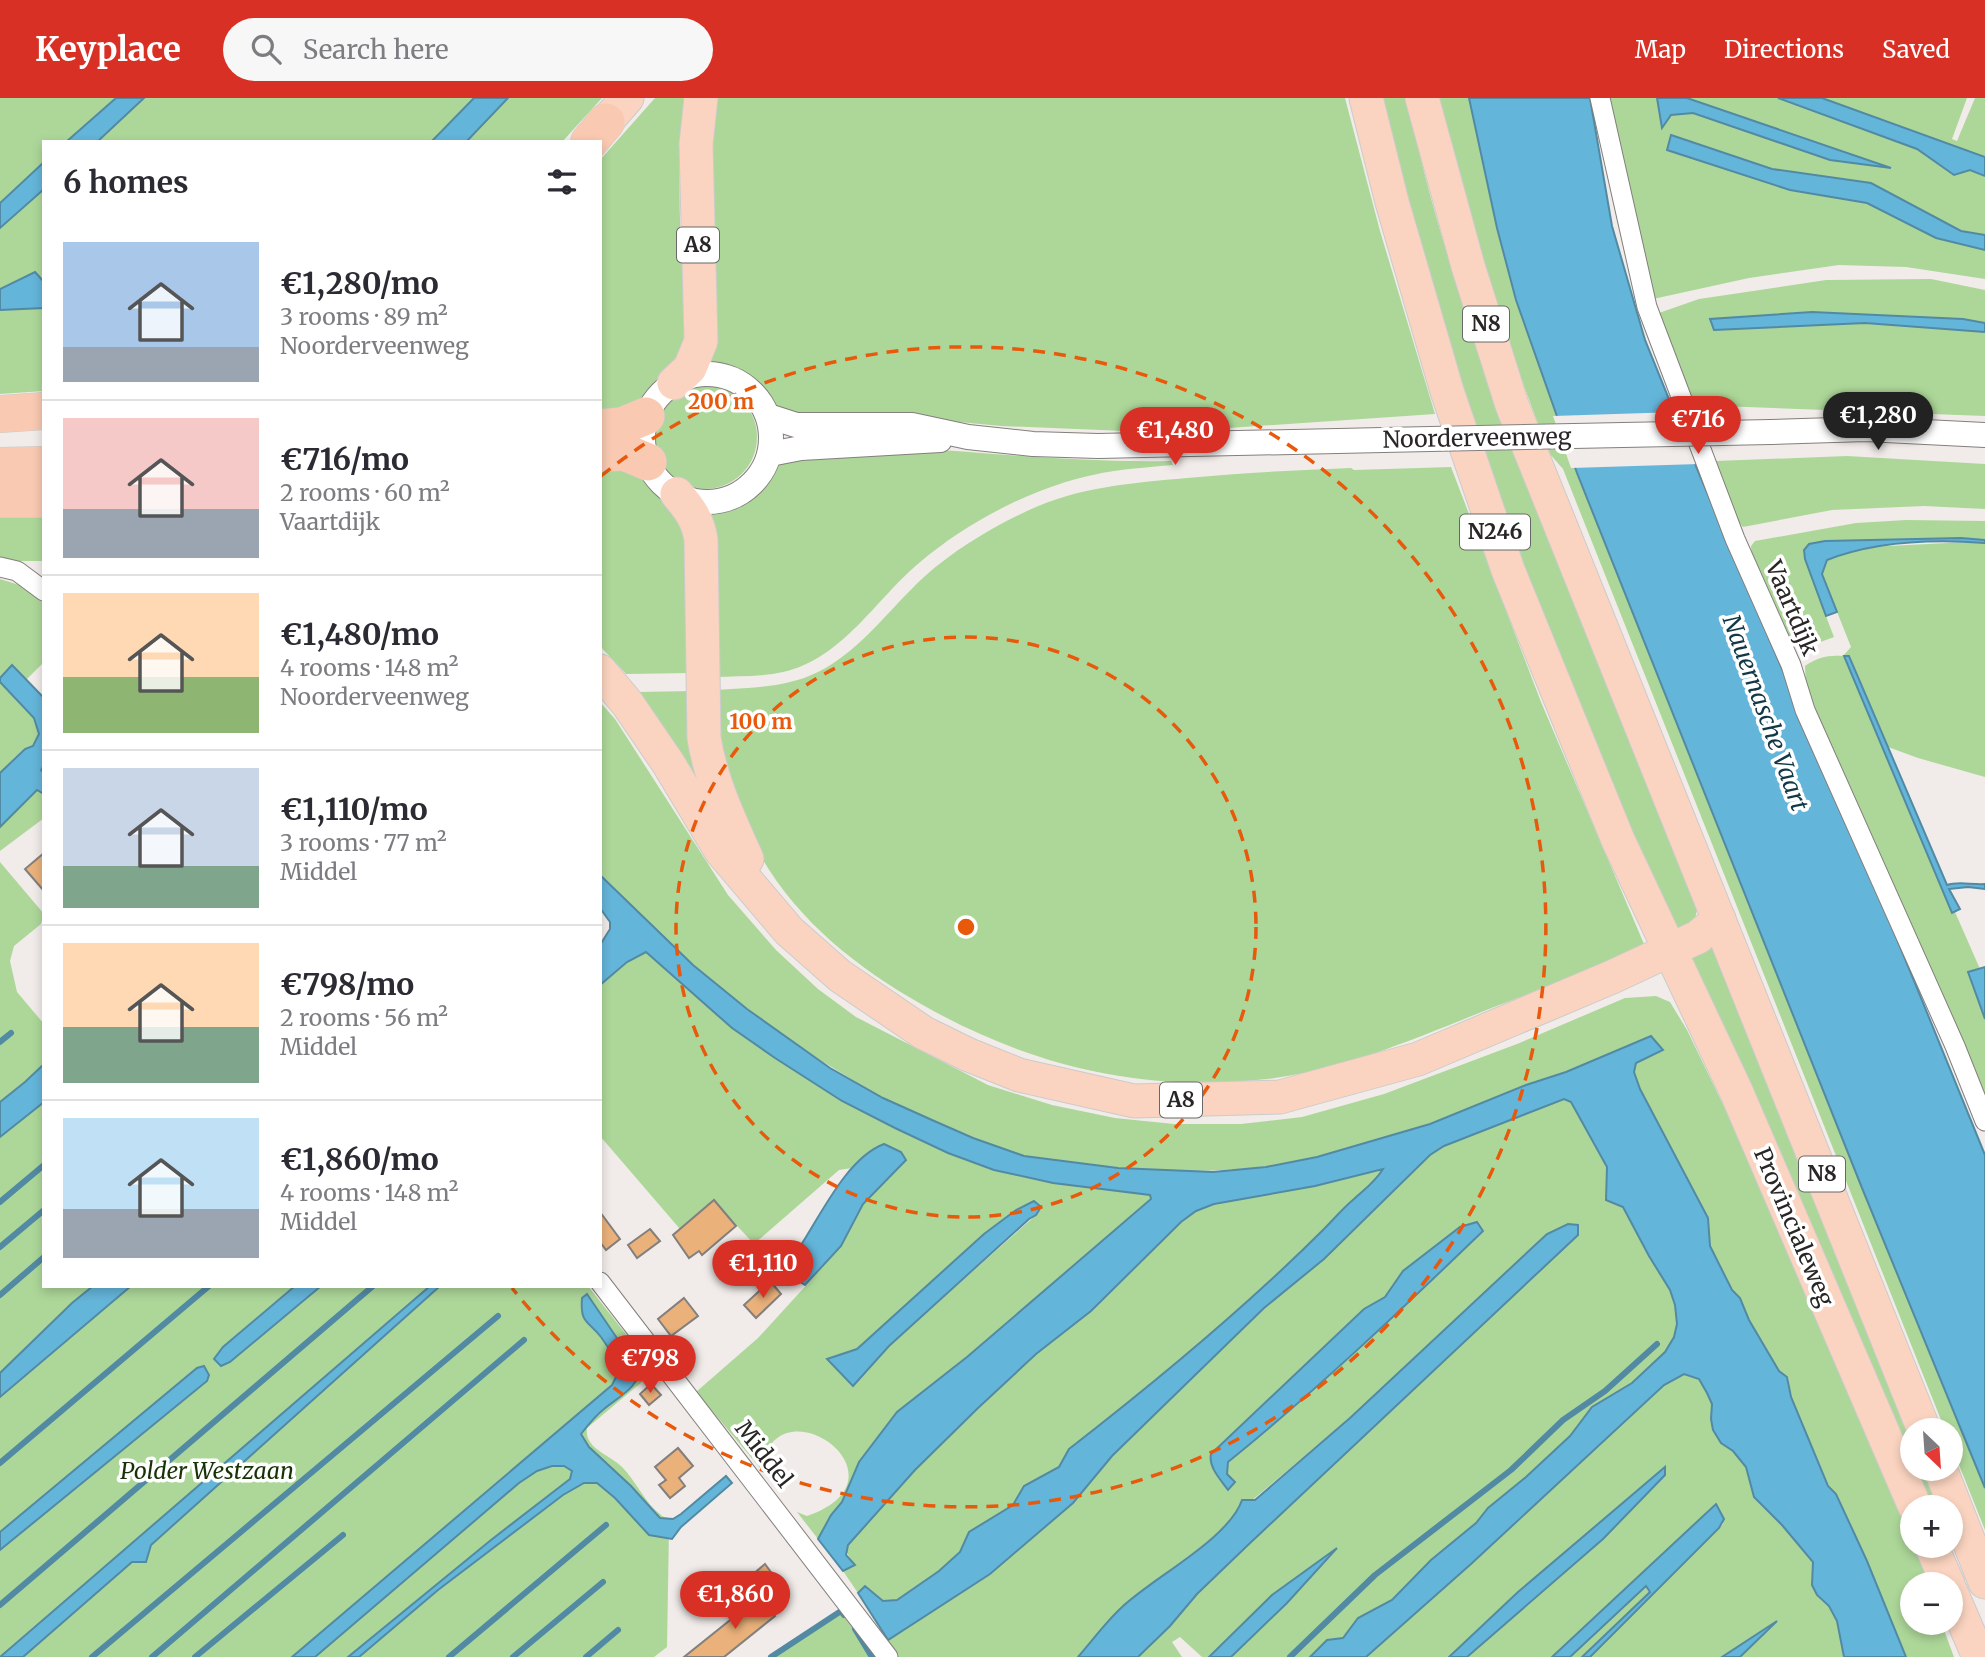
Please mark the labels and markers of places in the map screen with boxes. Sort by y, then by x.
pin: €1,280 [1821,392,1935,452]
pin: €716 [1657,396,1739,456]
pin: €1,480 [1118,408,1232,467]
centre of rings [954,915,978,939]
pin: €1,110 [706,1240,820,1300]
pin: €798 [609,1336,691,1395]
pin: €1,860 [678,1572,792,1631]

